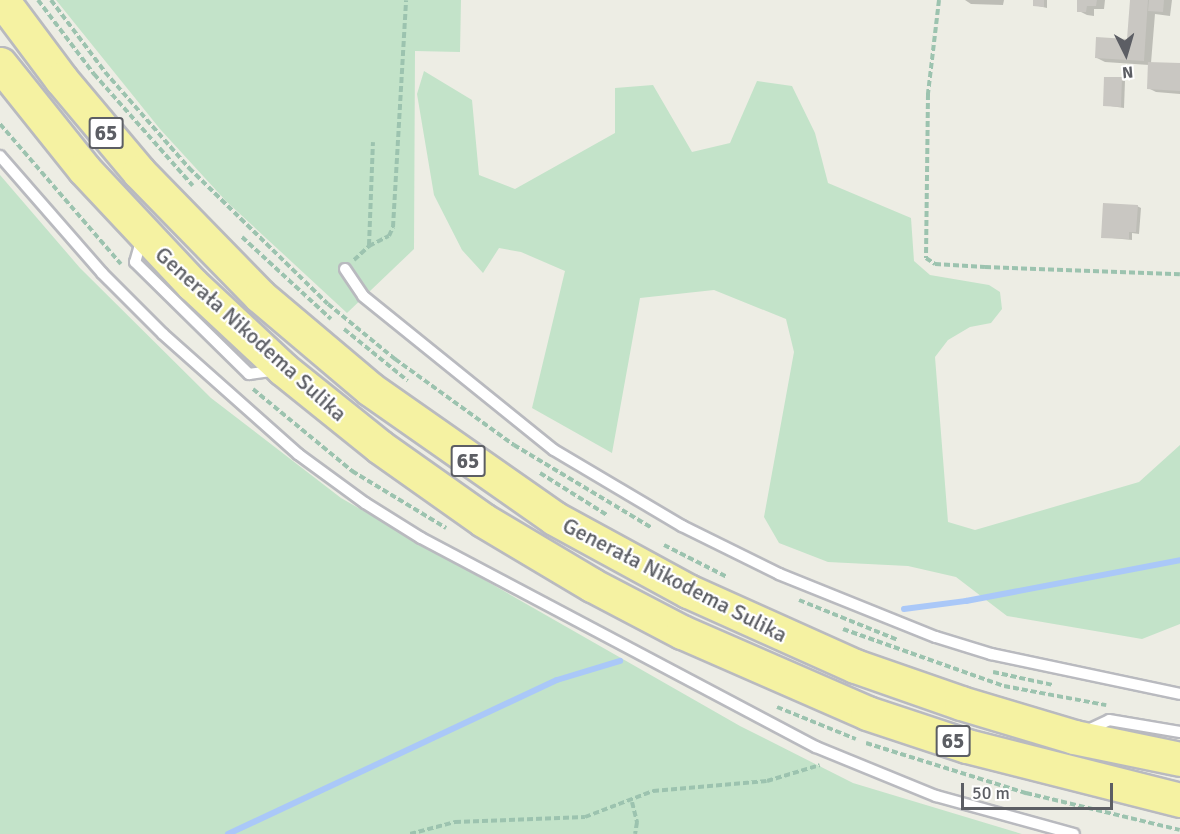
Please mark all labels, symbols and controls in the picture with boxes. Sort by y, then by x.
north arrow [1096,24,1156,84]
text: N [1121,61,1134,82]
road number: 65 [88,115,124,151]
street label: Generała Nikodema Sulika [150,241,352,427]
road number: 65 [450,443,486,479]
street label: Generała Nikodema Sulika [558,512,792,648]
road number: 65 [935,723,971,759]
scale bar [964,771,1116,809]
text: 50 m [972,782,1010,804]

